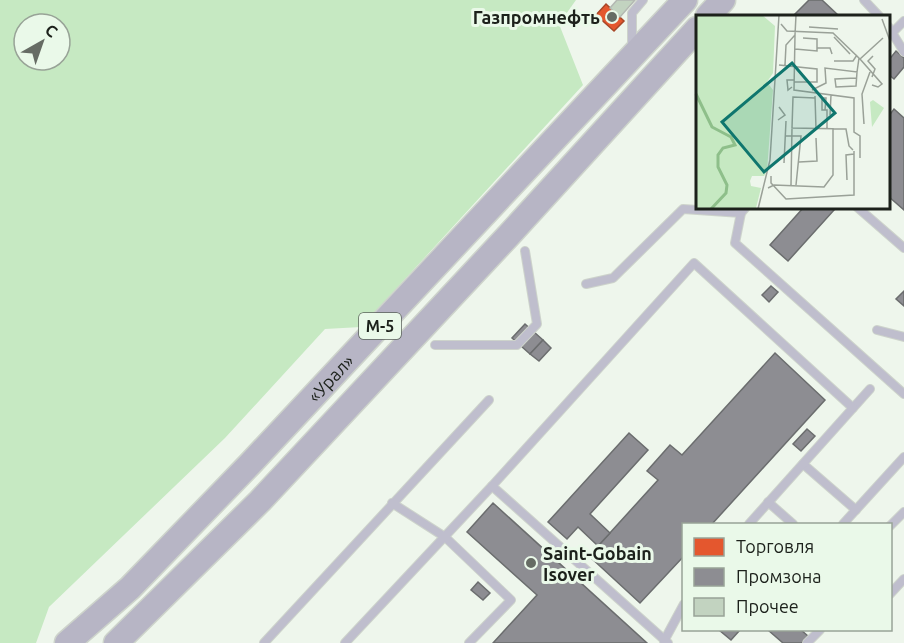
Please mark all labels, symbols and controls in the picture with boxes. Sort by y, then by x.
place label: Газпромнефть [473,7,600,27]
marker: Газпромнефть [605,10,619,24]
north arrow [12,12,72,72]
inset map [696,15,889,208]
text: С [42,20,61,41]
road number: М-5 [359,313,401,339]
street label: «Урал» [304,350,357,406]
legend [682,523,892,631]
text: Торговля [736,536,814,556]
place label: Saint-Gobain Isover [543,543,652,584]
marker: Saint-Gobain Isover [524,556,538,570]
text: Промзона [736,566,821,586]
text: Прочее [736,596,799,616]

